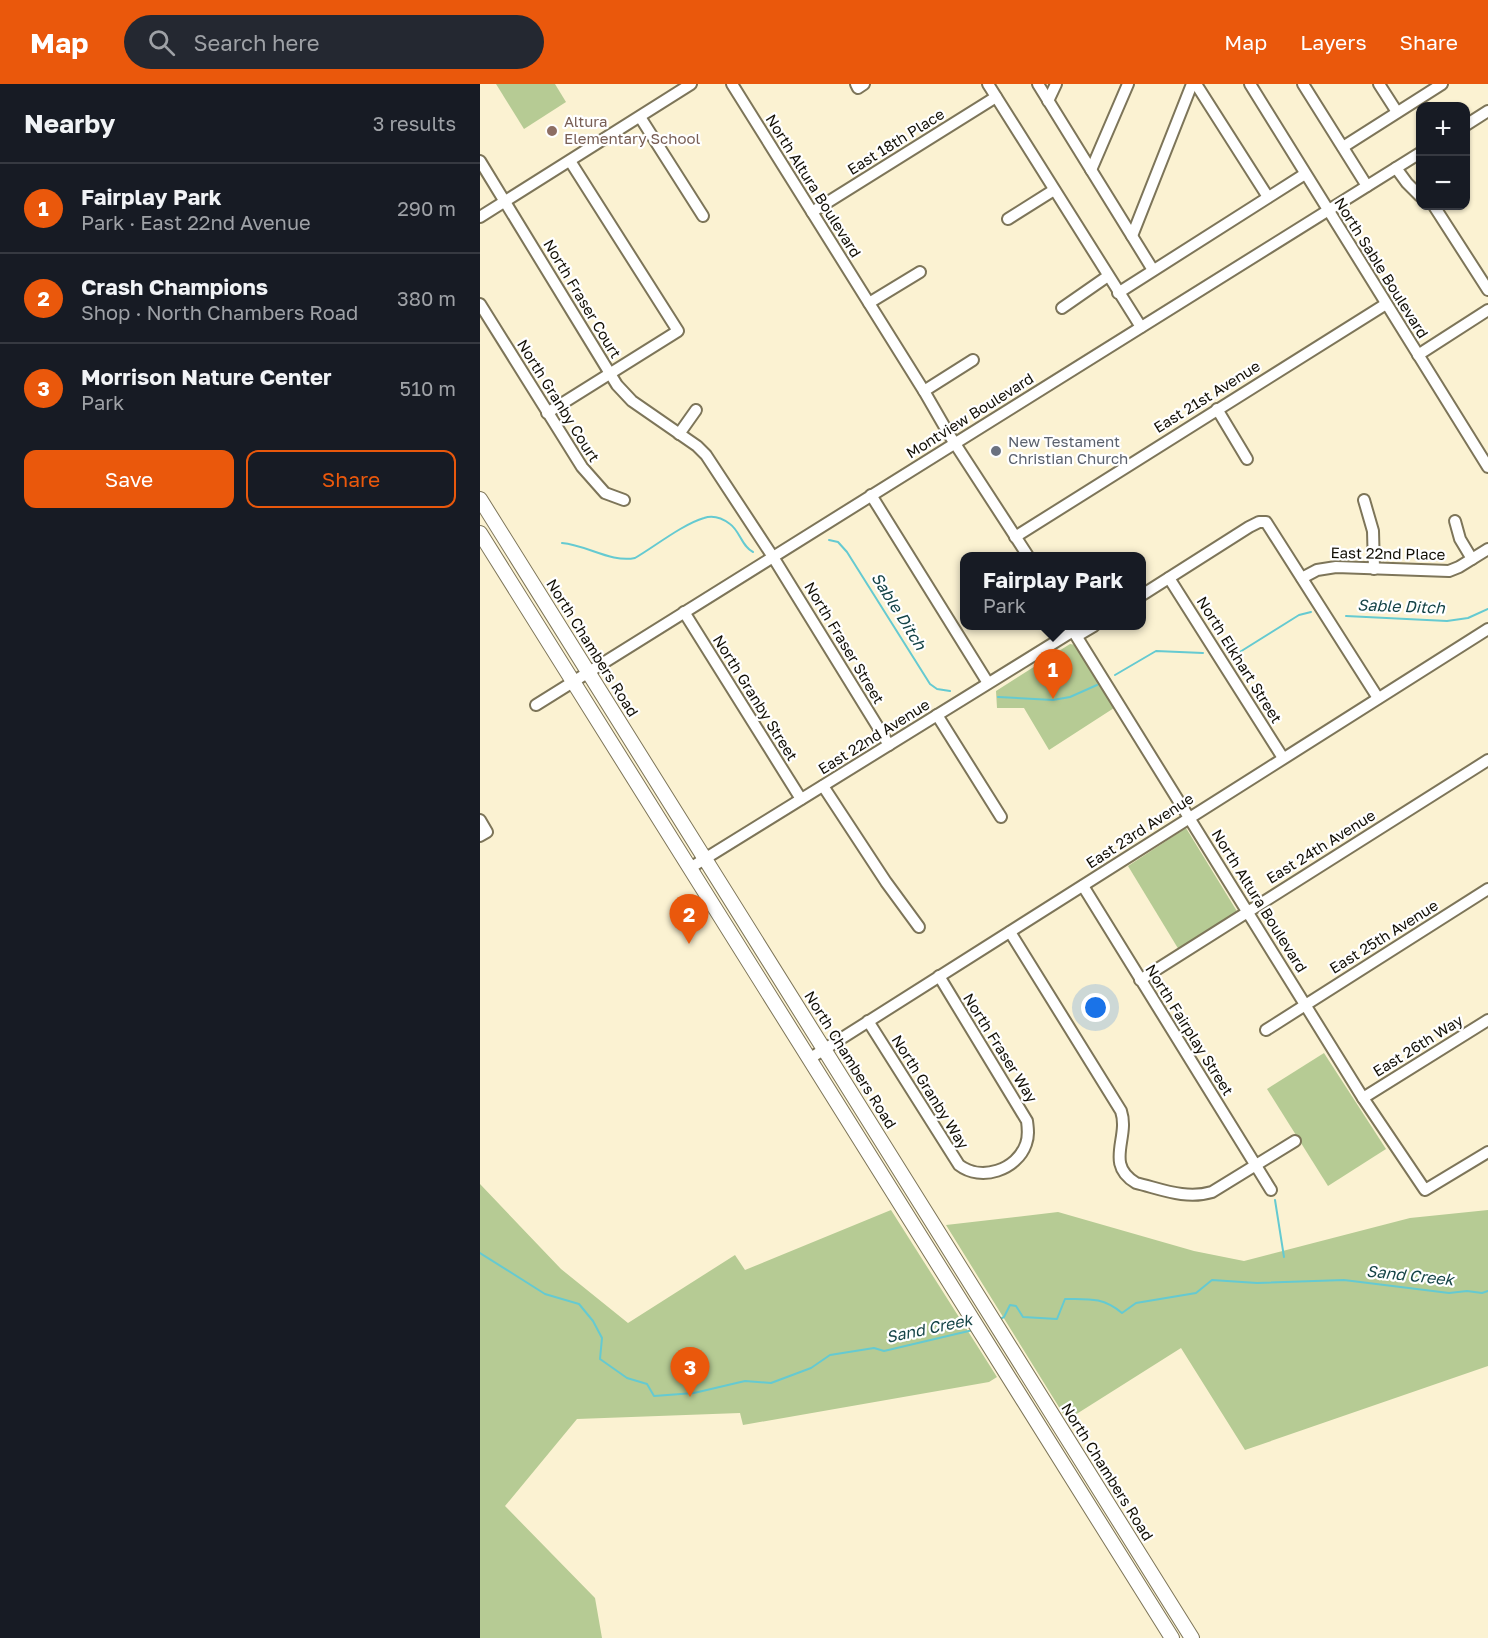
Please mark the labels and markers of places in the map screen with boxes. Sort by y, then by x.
place label: Altura Elementary School [564,112,700,147]
marker: Altura Elementary School [545,124,559,138]
place label: New Testament Christian Church [1008,432,1128,467]
marker: New Testament Christian Church [989,444,1003,458]
pin: 1 [1034,650,1072,699]
pin: 2 [670,894,708,944]
pin: 3 [670,1348,710,1397]

